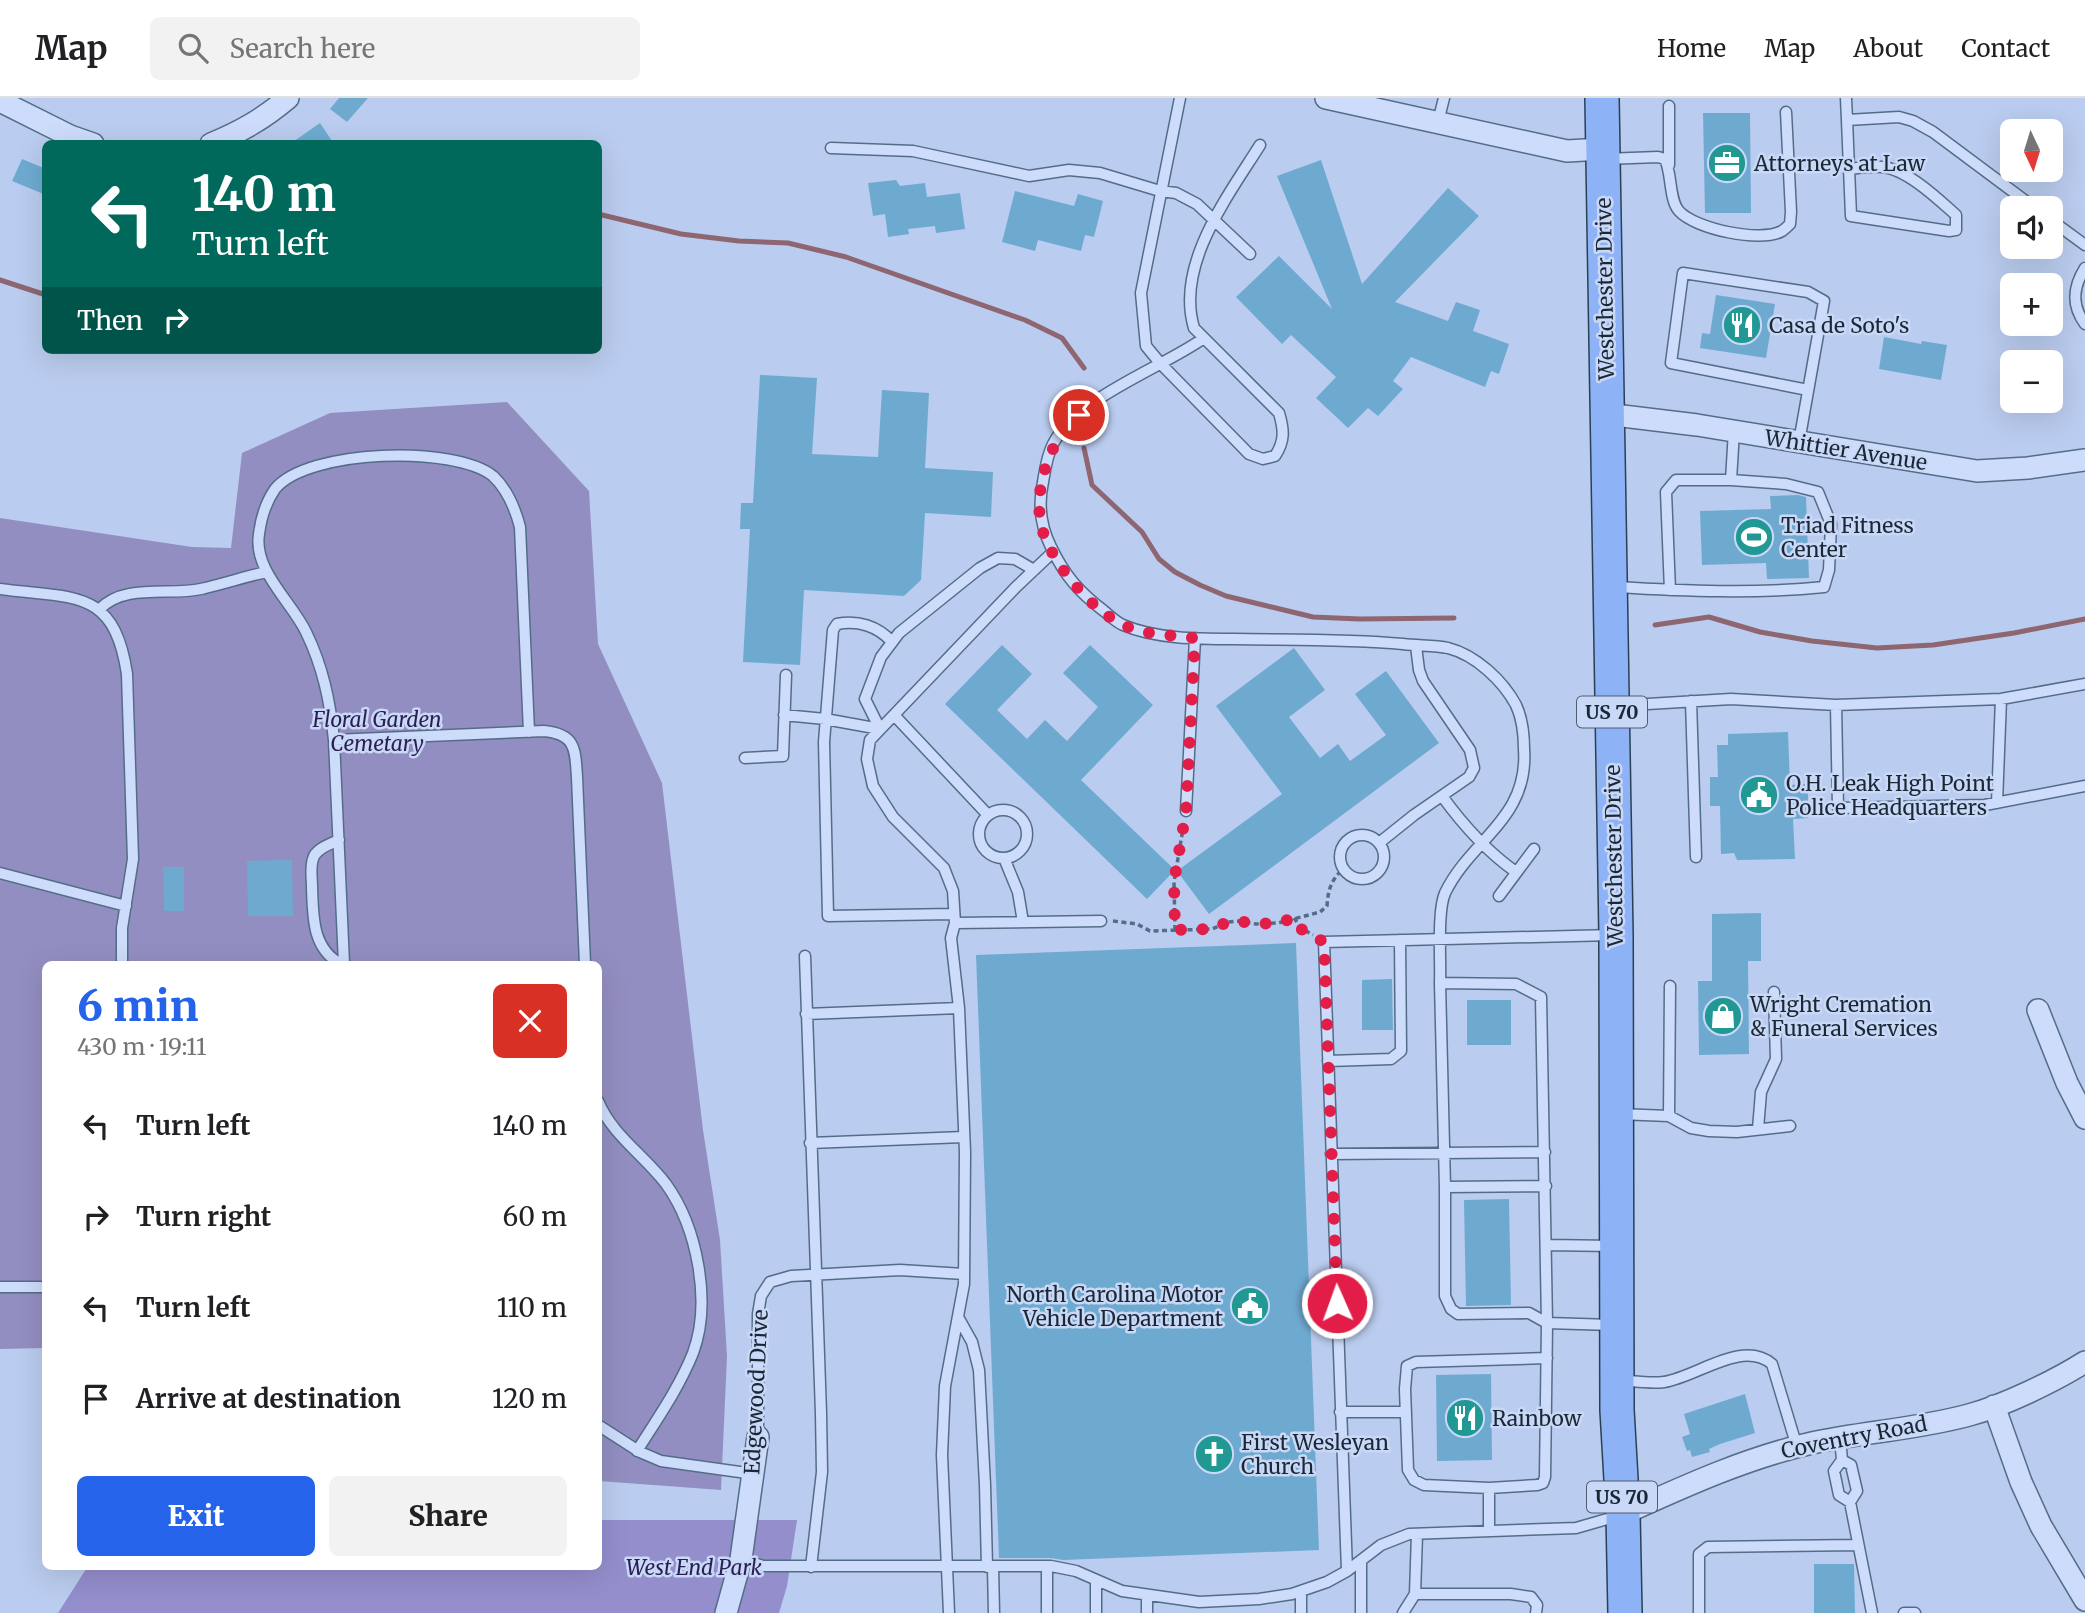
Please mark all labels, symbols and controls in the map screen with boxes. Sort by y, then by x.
search box [150,17,640,80]
text: Map [35,28,108,69]
icon: search [174,29,212,67]
text: Search here [230,32,375,65]
text: Home [1657,33,1726,64]
text: Map [1764,33,1815,64]
text: About [1853,33,1923,64]
text: Contact [1961,33,2050,64]
north arrow [2000,119,2063,182]
map controls [2000,119,2063,413]
office icon: Attorneys at Law [1706,142,1748,184]
place label: Attorneys at Law [1753,150,1926,177]
text: 140 m [192,163,336,224]
icon: left [77,168,168,259]
button: sound [2000,196,2063,259]
street label: Westchester Drive [1590,197,1620,381]
text: Turn left [192,224,329,264]
button: + [2000,273,2063,336]
icon: right [157,301,195,339]
text: Then [77,304,143,337]
restaurant icon: Casa de Soto's [1721,304,1763,346]
place label: Casa de Soto's [1769,312,1909,339]
button: − [2000,350,2063,413]
pin [1049,385,1109,445]
icon: arrive [1060,396,1098,434]
street label: Whittier Avenue [1762,424,1929,476]
place label: Triad Fitness Center [1781,512,1914,563]
sports icon: Triad Fitness Center [1733,516,1775,558]
road number: US 70 [1577,696,1647,727]
park label: Floral Garden Cemetary [311,706,442,757]
street label: Westchester Drive [1599,764,1629,948]
place label: O.H. Leak High Point Police Headquarters [1786,770,1994,821]
public building icon: O.H. Leak High Point Police Headquarters [1738,774,1780,816]
text: 6 min [77,980,199,1032]
button: close [493,984,567,1058]
place label: Wright Cremation & Funeral Services [1749,991,1938,1042]
shop icon: Wright Cremation & Funeral Services [1702,995,1744,1037]
text: 430 m · 19:11 [77,1032,206,1061]
icon: left [77,1107,115,1145]
text: Turn left [136,1109,250,1142]
text: 140 m [492,1109,567,1142]
icon: right [77,1198,115,1236]
text: Turn right [136,1200,271,1233]
text: 60 m [503,1200,567,1233]
position arrow [1300,1266,1374,1340]
place label: North Carolina Motor Vehicle Department [1007,1281,1223,1332]
public building icon: North Carolina Motor Vehicle Department [1229,1285,1271,1327]
icon: left [77,1289,115,1327]
text: Turn left [136,1291,250,1324]
text: 110 m [497,1291,567,1324]
street label: Edgewood Drive [738,1309,774,1475]
icon: arrive [77,1380,115,1418]
text: Arrive at destination [136,1382,401,1415]
text: 120 m [492,1382,567,1415]
restaurant icon: Rainbow [1444,1397,1486,1439]
place label: Rainbow [1492,1405,1582,1432]
street label: Coventry Road [1779,1410,1930,1464]
place label: First Wesleyan Church [1241,1429,1389,1480]
church icon: First Wesleyan Church [1193,1433,1235,1475]
button: Exit [77,1476,315,1556]
button: Share [329,1476,567,1556]
road number: US 70 [1587,1482,1657,1512]
park label: West End Park [626,1554,763,1581]

